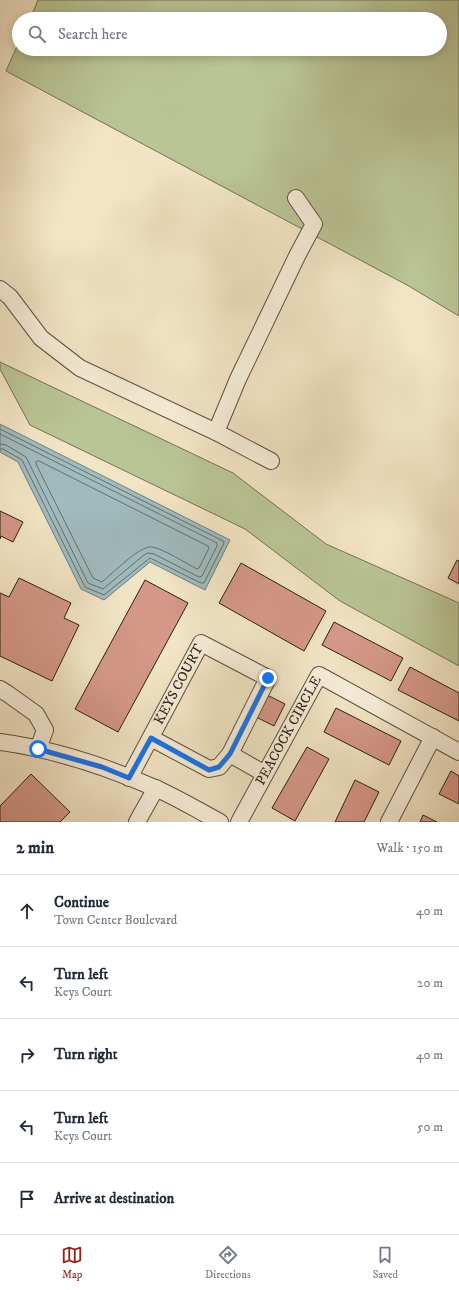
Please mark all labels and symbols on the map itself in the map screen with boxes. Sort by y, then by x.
street label: KEYS COURT [150,641,208,728]
route end [259,669,277,687]
street label: PEACOCK CIRCLE [252,673,326,788]
route start [29,740,47,758]

